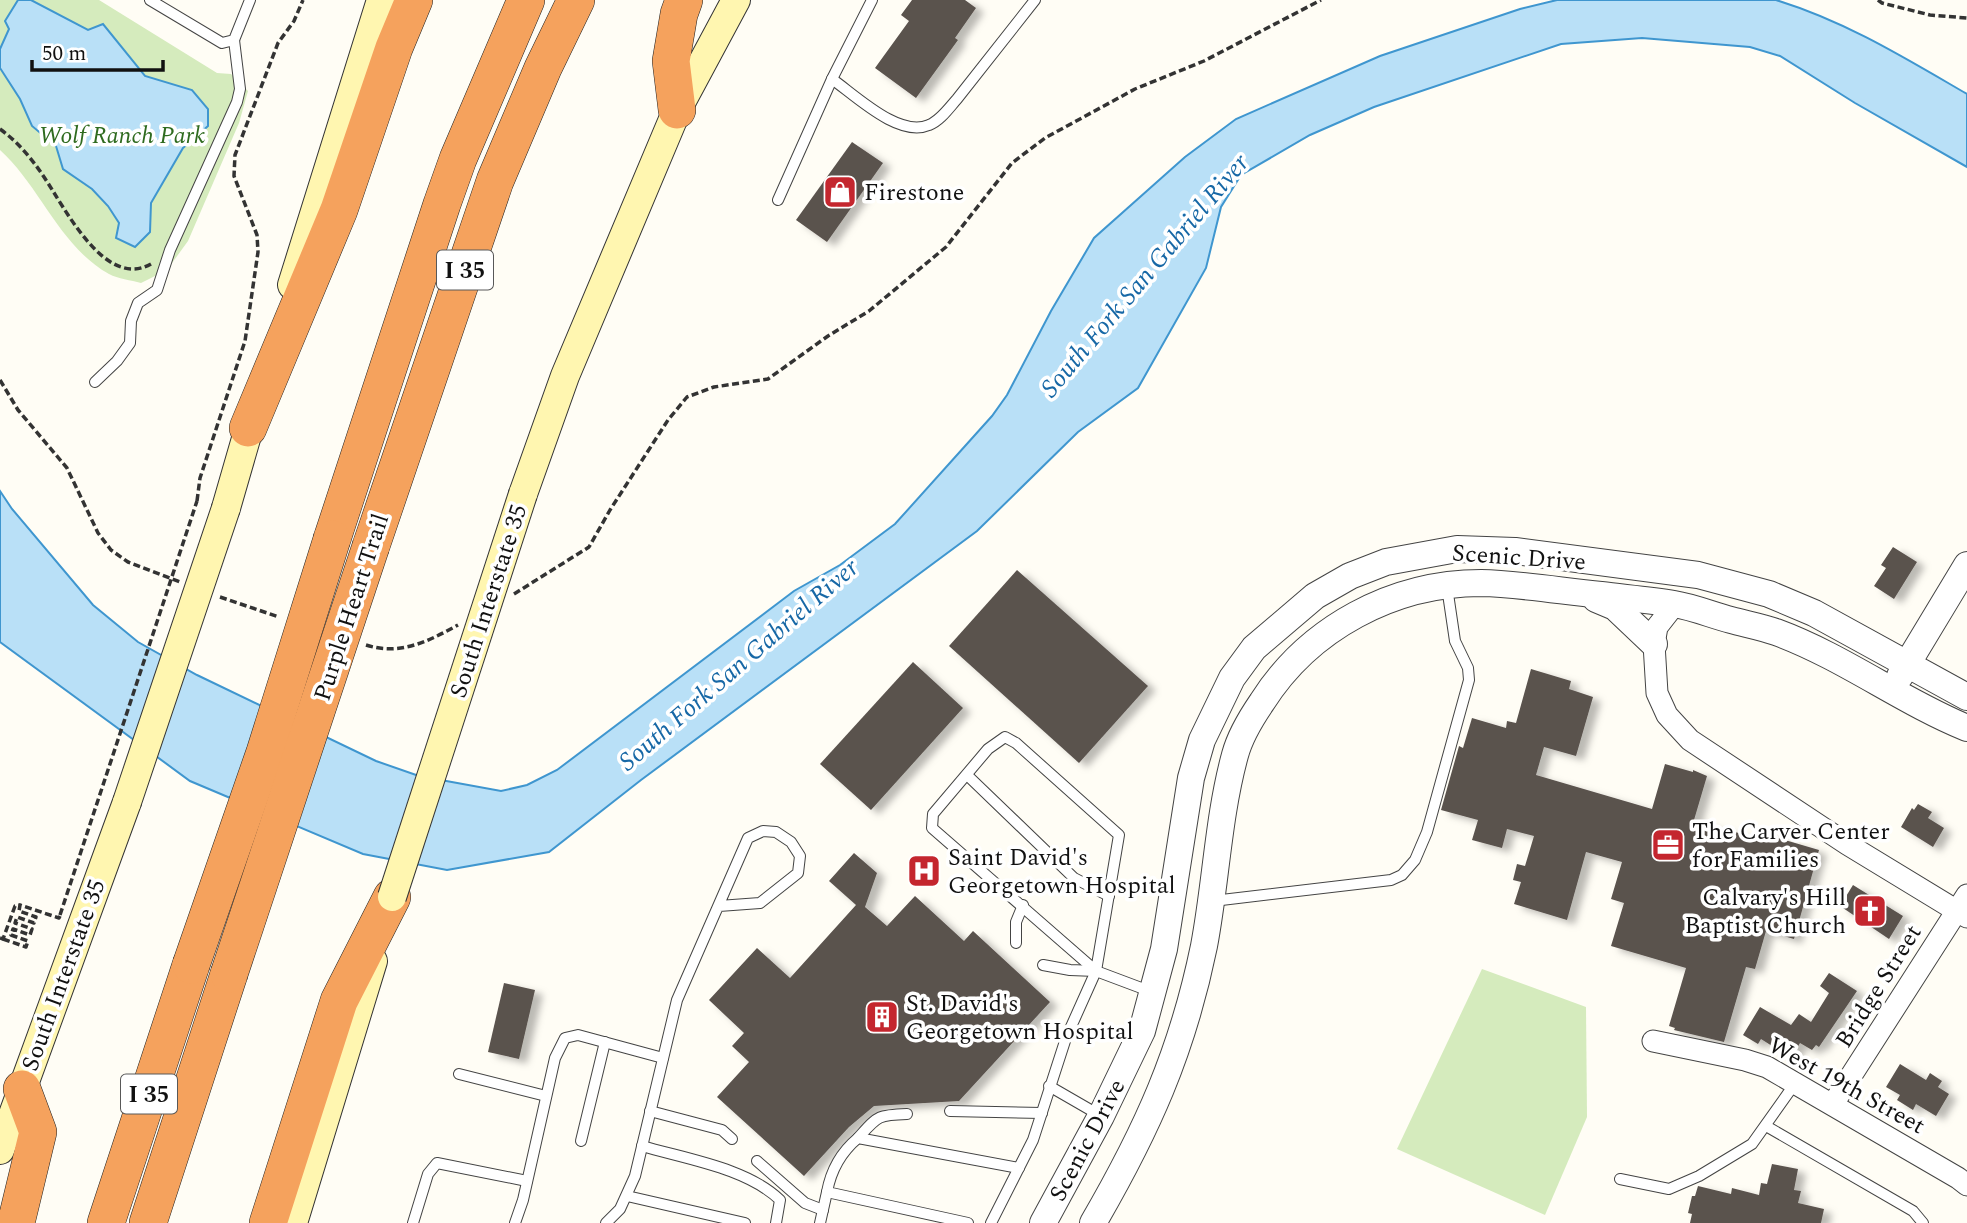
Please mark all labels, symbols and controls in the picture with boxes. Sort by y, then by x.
scale bar [32,28,163,72]
text: 50 m [42,38,86,70]
park label: Wolf Ranch Park [39,118,205,154]
water label: South Fork San Gabriel River [1031,144,1260,406]
shop icon: Firestone [821,173,859,211]
place label: Firestone [864,175,964,211]
road number: I 35 [437,250,493,290]
street label: South Interstate 35 [441,500,537,703]
street label: Purple Heart Trail [305,509,399,706]
street label: Scenic Drive [1451,535,1587,581]
water label: South Fork San Gabriel River [609,548,869,781]
place label: The Carver Center for Families [1692,814,1890,878]
office icon: The Carver Center for Families [1649,826,1687,864]
place label: Saint David's Georgetown Hospital [948,840,1176,904]
hospital icon: Saint David's Georgetown Hospital [905,852,943,890]
street label: South Interstate 35 [13,874,115,1076]
place label: Calvary's Hill Baptist Church [1684,880,1846,944]
church icon: Calvary's Hill Baptist Church [1851,892,1889,930]
street label: Bridge Street [1827,918,1931,1055]
place label: St. David's Georgetown Hospital [906,986,1134,1050]
building icon: St. David's Georgetown Hospital [863,998,901,1036]
street label: West 19th Street [1761,1028,1932,1144]
street label: Scenic Drive [1041,1073,1135,1208]
road number: I 35 [121,1074,177,1114]

